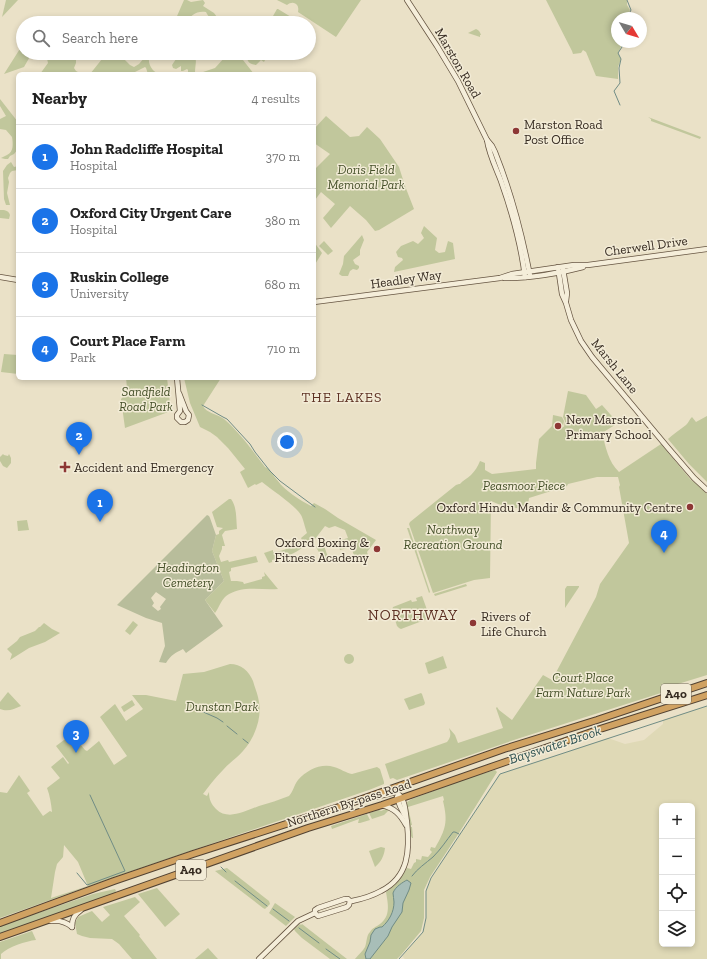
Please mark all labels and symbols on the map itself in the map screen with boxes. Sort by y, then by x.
north arrow [611,12,647,48]
street label: Marston Road [432,25,484,101]
place label: Marston Road Post Office [524,117,603,147]
marker: Marston Road Post Office [511,126,521,136]
park label: Doris Field Memorial Park [327,162,405,192]
street label: Cherwell Drive [604,233,688,259]
street label: Headley Way [370,267,443,291]
street label: Marsh Lane [588,336,642,396]
park label: Sandfield Road Park [119,384,173,414]
district label: THE LAKES [301,389,383,406]
place label: New Marston Primary School [566,412,652,442]
marker: New Marston Primary School [553,421,563,431]
pin: 2 [66,422,92,455]
your location [277,432,297,452]
place label: Accident and Emergency [74,460,214,475]
marker: Accident and Emergency [59,461,71,473]
park label: Peasmoor Piece [483,478,565,493]
pin: 1 [87,489,113,522]
place label: Oxford Hindu Mandir & Community Centre [437,500,682,515]
marker: Oxford Hindu Mandir & Community Centre [685,502,695,512]
pin: 4 [651,520,677,553]
park label: Northway Recreation Ground [404,522,503,552]
place label: Oxford Boxing & Fitness Academy [274,535,370,565]
marker: Oxford Boxing & Fitness Academy [372,544,382,554]
park label: Headington Cemetery [157,560,219,590]
district label: NORTHWAY [368,606,458,624]
place label: Rivers of Life Church [481,609,547,639]
marker: Rivers of Life Church [468,618,478,628]
park label: Court Place Farm Nature Park [536,670,630,700]
road number: A40 [661,684,691,704]
park label: Dunstan Park [186,699,258,714]
pin: 3 [63,720,89,753]
water label: Bayswater Brook [507,722,603,768]
street label: Northern By-pass Road [285,776,413,830]
road number: A40 [176,860,206,880]

